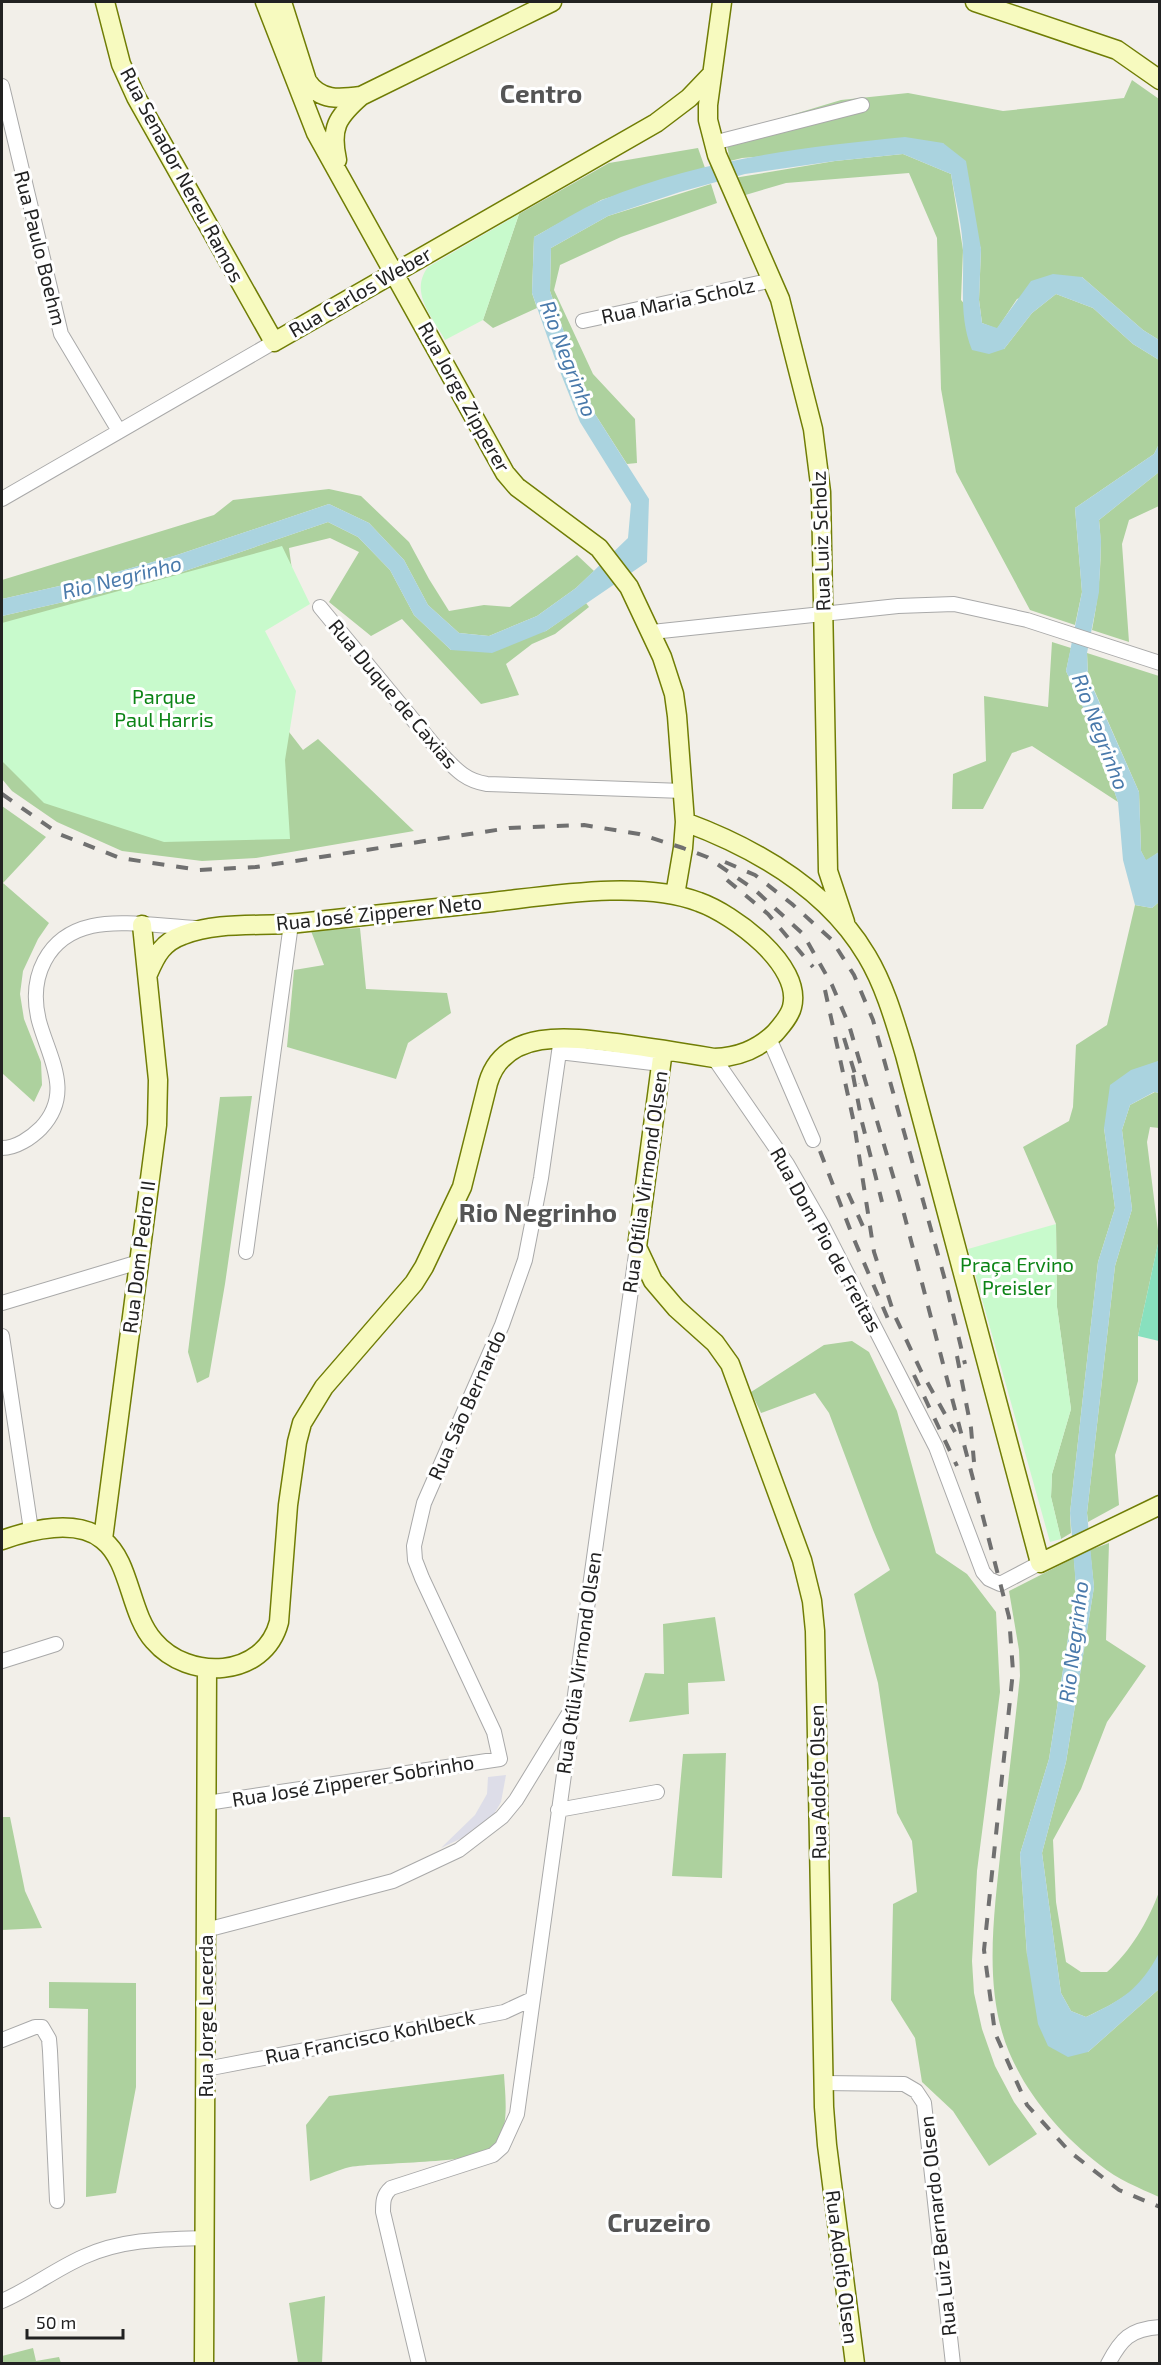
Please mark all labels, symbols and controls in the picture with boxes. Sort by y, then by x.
street label: Rua Senador Nereu Ramos [116,63,250,286]
district label: Centro [500,77,582,108]
street label: Rua Paulo Boehm [10,168,72,328]
street label: Rua Carlos Weber [284,241,435,342]
street label: Rua Maria Scholz [599,272,757,328]
water label: Rio Negrinho [536,297,603,420]
street label: Rua Jorge Zipperer [414,317,516,476]
street label: Rua Luiz Scholz [806,470,834,612]
water label: Rio Negrinho [59,550,184,603]
street label: Rua Duque de Caxias [324,614,463,773]
water label: Rio Negrinho [1068,670,1135,793]
park label: Parque Paul Harris [114,684,214,731]
street label: Rua José Zipperer Neto [275,889,483,935]
street label: Rua Otília Virmond Olsen [617,1069,672,1295]
street label: Rua Dom Pio de Freitas [766,1143,888,1336]
street label: Rua Dom Pedro II [117,1179,159,1335]
district label: Rio Negrinho [459,1196,617,1227]
park label: Praça Ervino Preisler [960,1252,1074,1299]
street label: Rua São Bernardo [422,1326,510,1483]
street label: Rua Otília Virmond Olsen [551,1550,606,1776]
water label: Rio Negrinho [1053,1580,1092,1704]
street label: Rua Adolfo Olsen [804,1704,830,1860]
street label: Rua José Zipperer Sobrinho [230,1749,476,1811]
street label: Rua Jorge Lacerda [193,1934,217,2098]
street label: Rua Francisco Kohlbeck [263,2004,477,2068]
street label: Rua Luiz Bernardo Olsen [914,2115,960,2337]
street label: Rua Adolfo Olsen [822,2189,864,2345]
district label: Cruzeiro [607,2206,711,2237]
scale bar [27,2302,123,2340]
text: 50 m [36,2311,76,2333]

